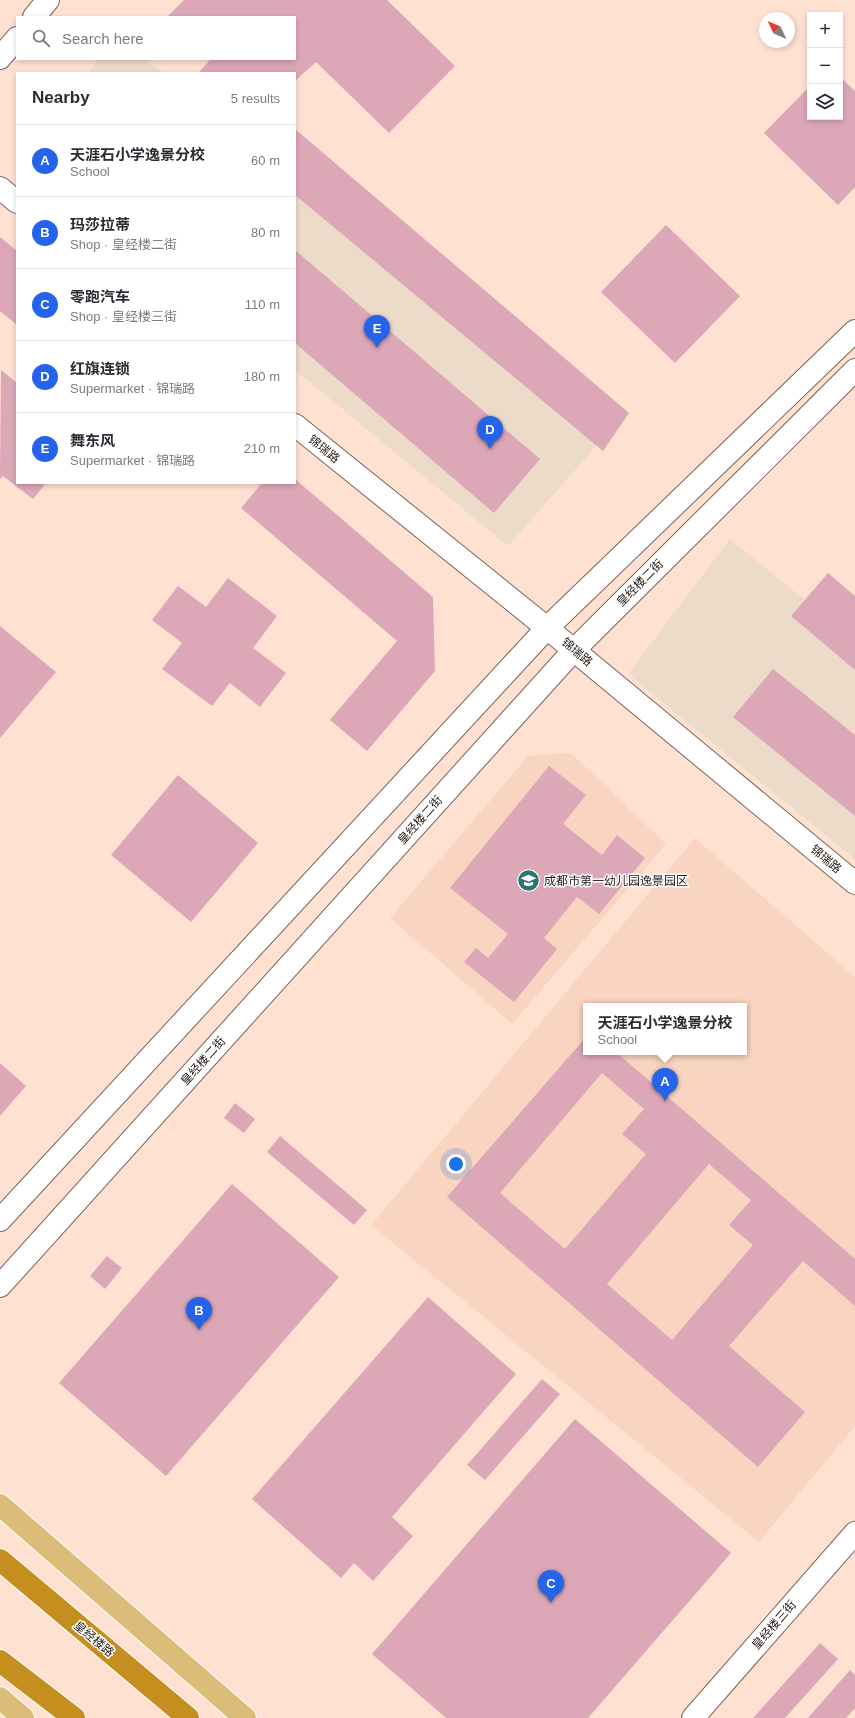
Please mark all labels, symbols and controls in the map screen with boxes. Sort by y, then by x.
north arrow [759,12,795,48]
map controls [807,12,843,120]
button: + [807,12,843,48]
search box [16,16,296,60]
icon: search [30,27,52,49]
text: Search here [62,30,144,47]
button: − [807,48,843,84]
button: layers [807,84,843,120]
text: Nearby [32,88,90,107]
text: 5 results [231,91,280,106]
text: 天涯石小学逸景分校 [70,146,205,163]
text: A [40,153,50,168]
text: 60 m [251,153,280,168]
text: School [70,164,110,179]
text: 玛莎拉蒂 [70,216,130,233]
text: B [40,225,50,240]
text: 80 m [251,225,280,240]
text: Shop · 皇经楼二街 [70,237,177,252]
text: 零跑汽车 [70,288,130,305]
text: C [40,297,50,312]
text: 110 m [245,297,280,312]
text: Shop · 皇经楼三街 [70,309,177,324]
pin: E [364,315,390,348]
text: 红旗连锁 [70,360,130,377]
text: D [40,369,50,384]
text: 180 m [244,369,280,384]
text: Supermarket · 锦瑞路 [70,381,195,396]
pin: D [477,416,503,449]
text: 舞东风 [70,432,115,449]
street label: 锦瑞路 [306,432,342,466]
text: E [41,441,49,456]
text: 210 m [244,441,280,456]
text: Supermarket · 锦瑞路 [70,453,195,468]
street label: 皇经楼二街 [614,557,666,609]
street label: 锦瑞路 [559,635,595,669]
street label: 皇经楼二街 [395,793,445,847]
street label: 锦瑞路 [808,842,844,876]
school or university icon: 成都市第一幼儿园逸景园区 [515,868,541,894]
place label: 成都市第一幼儿园逸景园区 [544,874,688,888]
popup [583,1003,747,1055]
text: 天涯石小学逸景分校 [597,1014,733,1031]
text: School [597,1032,637,1047]
street label: 皇经楼二街 [178,1034,228,1088]
pin: A [652,1068,678,1101]
your location [446,1154,466,1174]
pin: B [186,1297,212,1330]
pin: C [538,1570,564,1603]
street label: 皇经楼三街 [749,1598,799,1652]
street label: 皇经楼路 [71,1618,117,1660]

